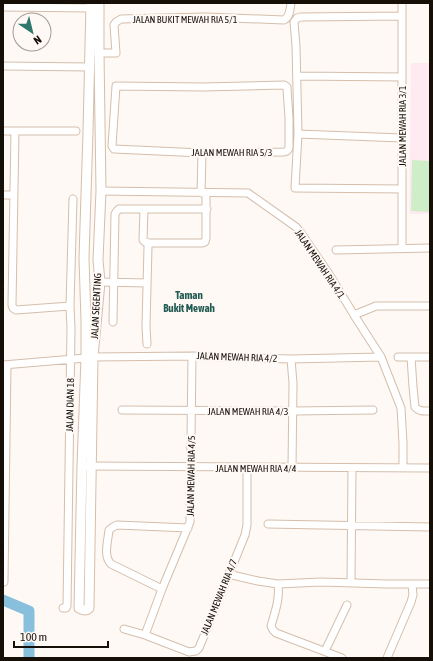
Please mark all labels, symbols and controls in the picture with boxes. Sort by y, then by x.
north arrow [12,12,52,52]
street label: JALAN BUKIT MEWAH RIA 5/1 [133,14,238,25]
text: N [32,33,44,47]
street label: JALAN MEWAH RIA 3/1 [397,85,408,166]
street label: JALAN MEWAH RIA 5/3 [192,147,273,158]
street label: JALAN MEWAH RIA 4/1 [293,227,347,301]
street label: JALAN SEGENTING [89,273,103,339]
district label: Taman Bukit Mewah [163,289,215,314]
street label: JALAN MEWAH RIA 4/2 [196,350,278,364]
street label: JALAN DIAN 18 [64,378,76,432]
street label: JALAN MEWAH RIA 4/3 [208,406,289,417]
street label: JALAN MEWAH RIA 4/5 [185,435,197,517]
street label: JALAN MEWAH RIA 4/4 [216,463,297,474]
street label: JALAN MEWAH RIA 4/7 [199,557,239,637]
scale bar [14,623,108,649]
text: 100 m [20,630,47,644]

